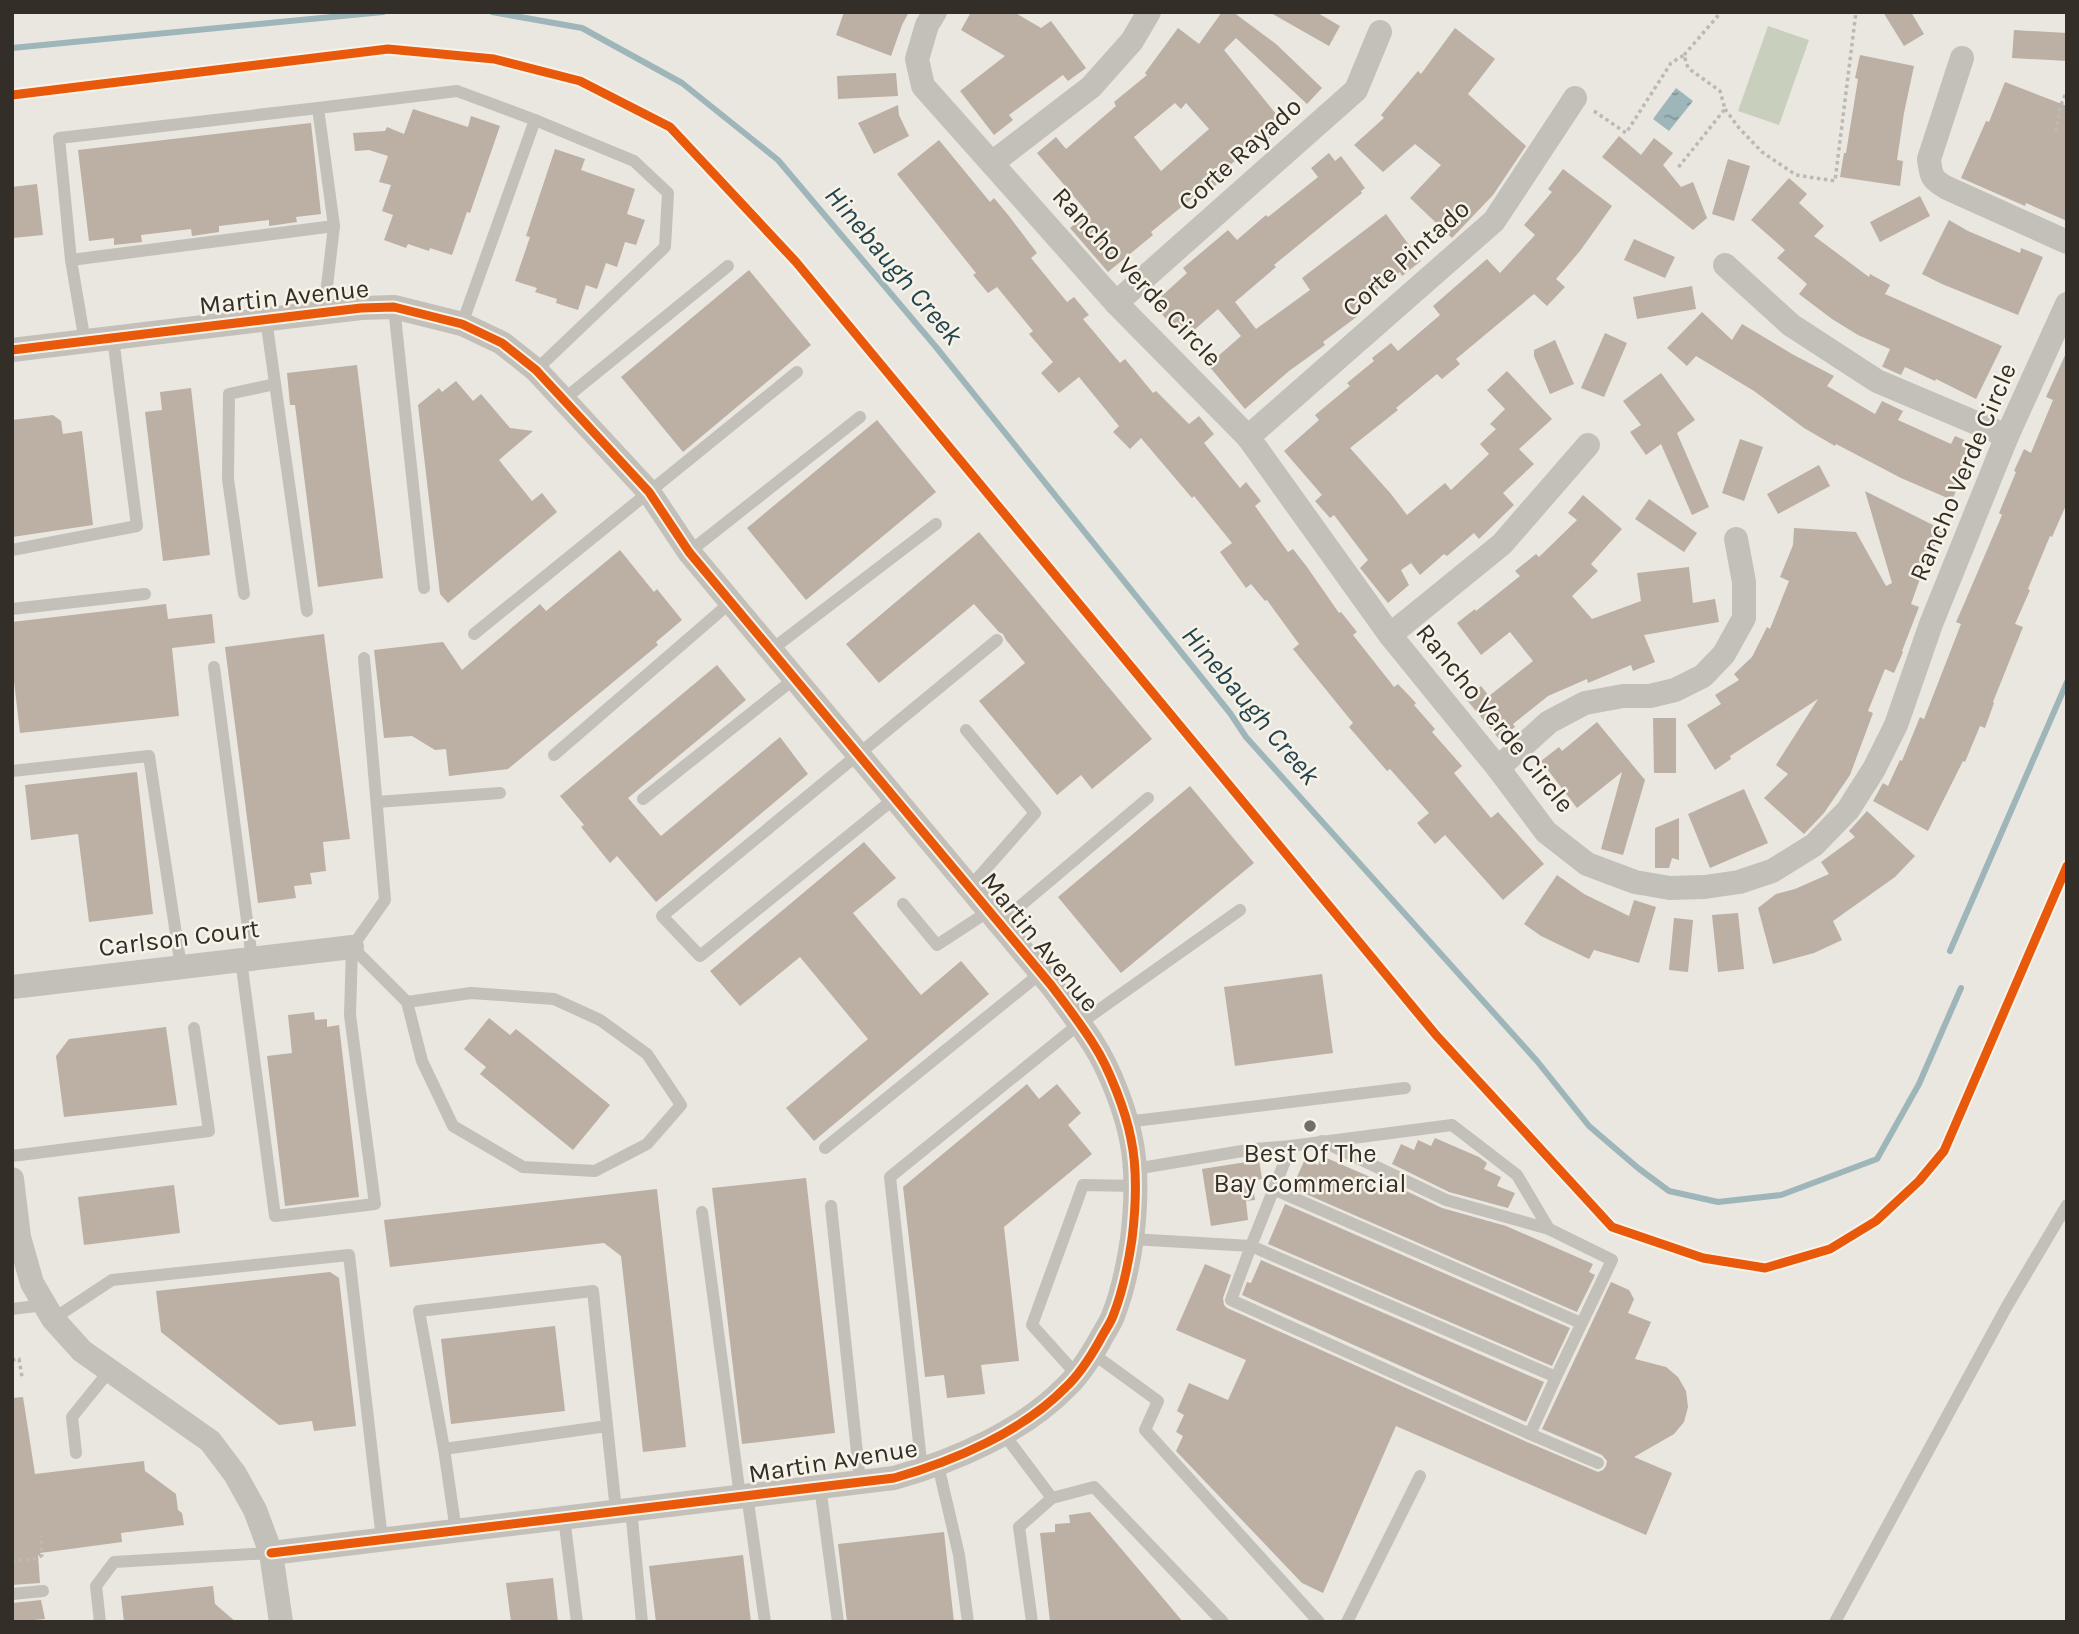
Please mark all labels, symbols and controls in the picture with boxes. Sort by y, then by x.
street label: Corte Rayado [1172,91,1308,217]
water label: Hinebaugh Creek [818,179,971,352]
street label: Rancho Verde Circle [1046,181,1228,373]
street label: Corte Pintado [1336,193,1476,323]
street label: Martin Avenue [197,273,371,321]
street label: Rancho Verde Circle [1903,358,2023,586]
street label: Rancho Verde Circle [1409,617,1581,819]
water label: Hinebaugh Creek [1175,619,1328,792]
street label: Martin Avenue [974,866,1106,1018]
street label: Carlson Court [97,913,261,963]
marker: Best Of The Bay Commercial [1302,1118,1318,1134]
place label: Best Of The Bay Commercial [1213,1138,1407,1199]
street label: Martin Avenue [746,1432,920,1490]

